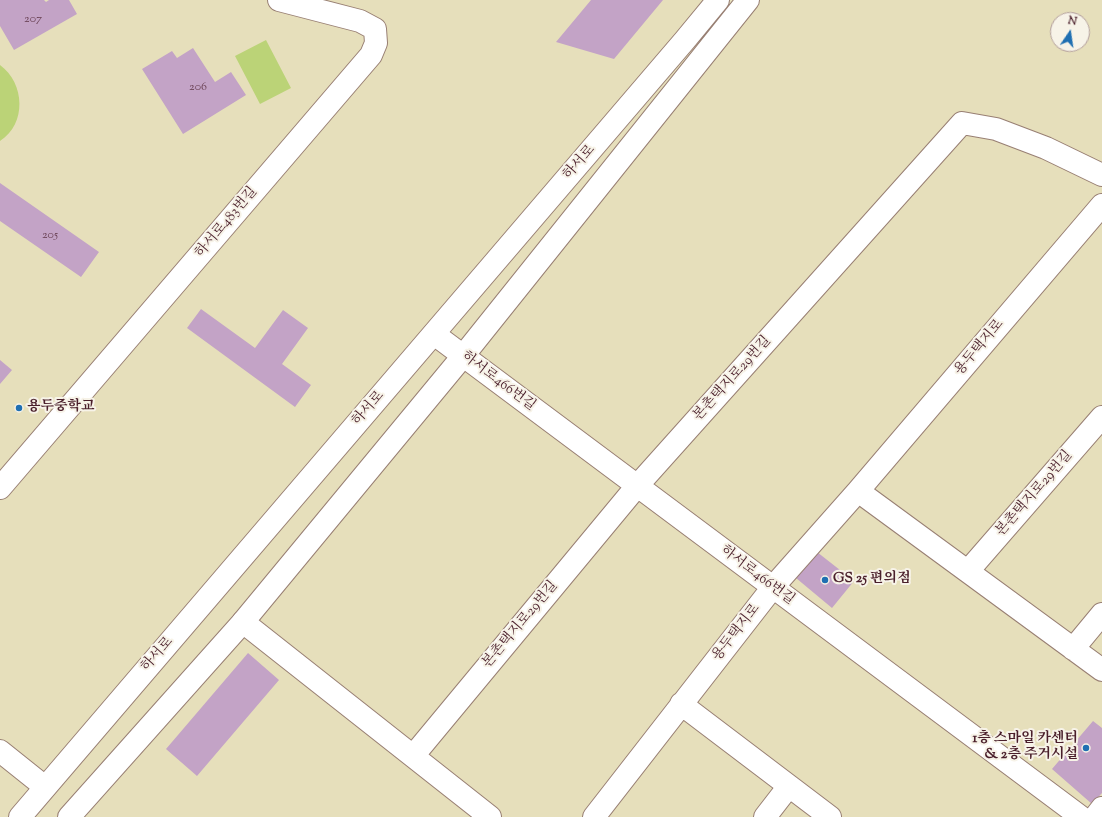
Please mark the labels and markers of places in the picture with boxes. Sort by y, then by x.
place label: 용두중학교 [27,400,95,416]
marker: 용두중학교 [14,403,24,413]
place label: GS 25 편의점 [833,572,911,588]
marker: GS 25 편의점 [820,575,830,585]
place label: 1층 스마일 카센터 & 2층 주거시설 [973,732,1078,764]
marker: 1층 스마일 카센터 & 2층 주거시설 [1081,743,1091,753]

